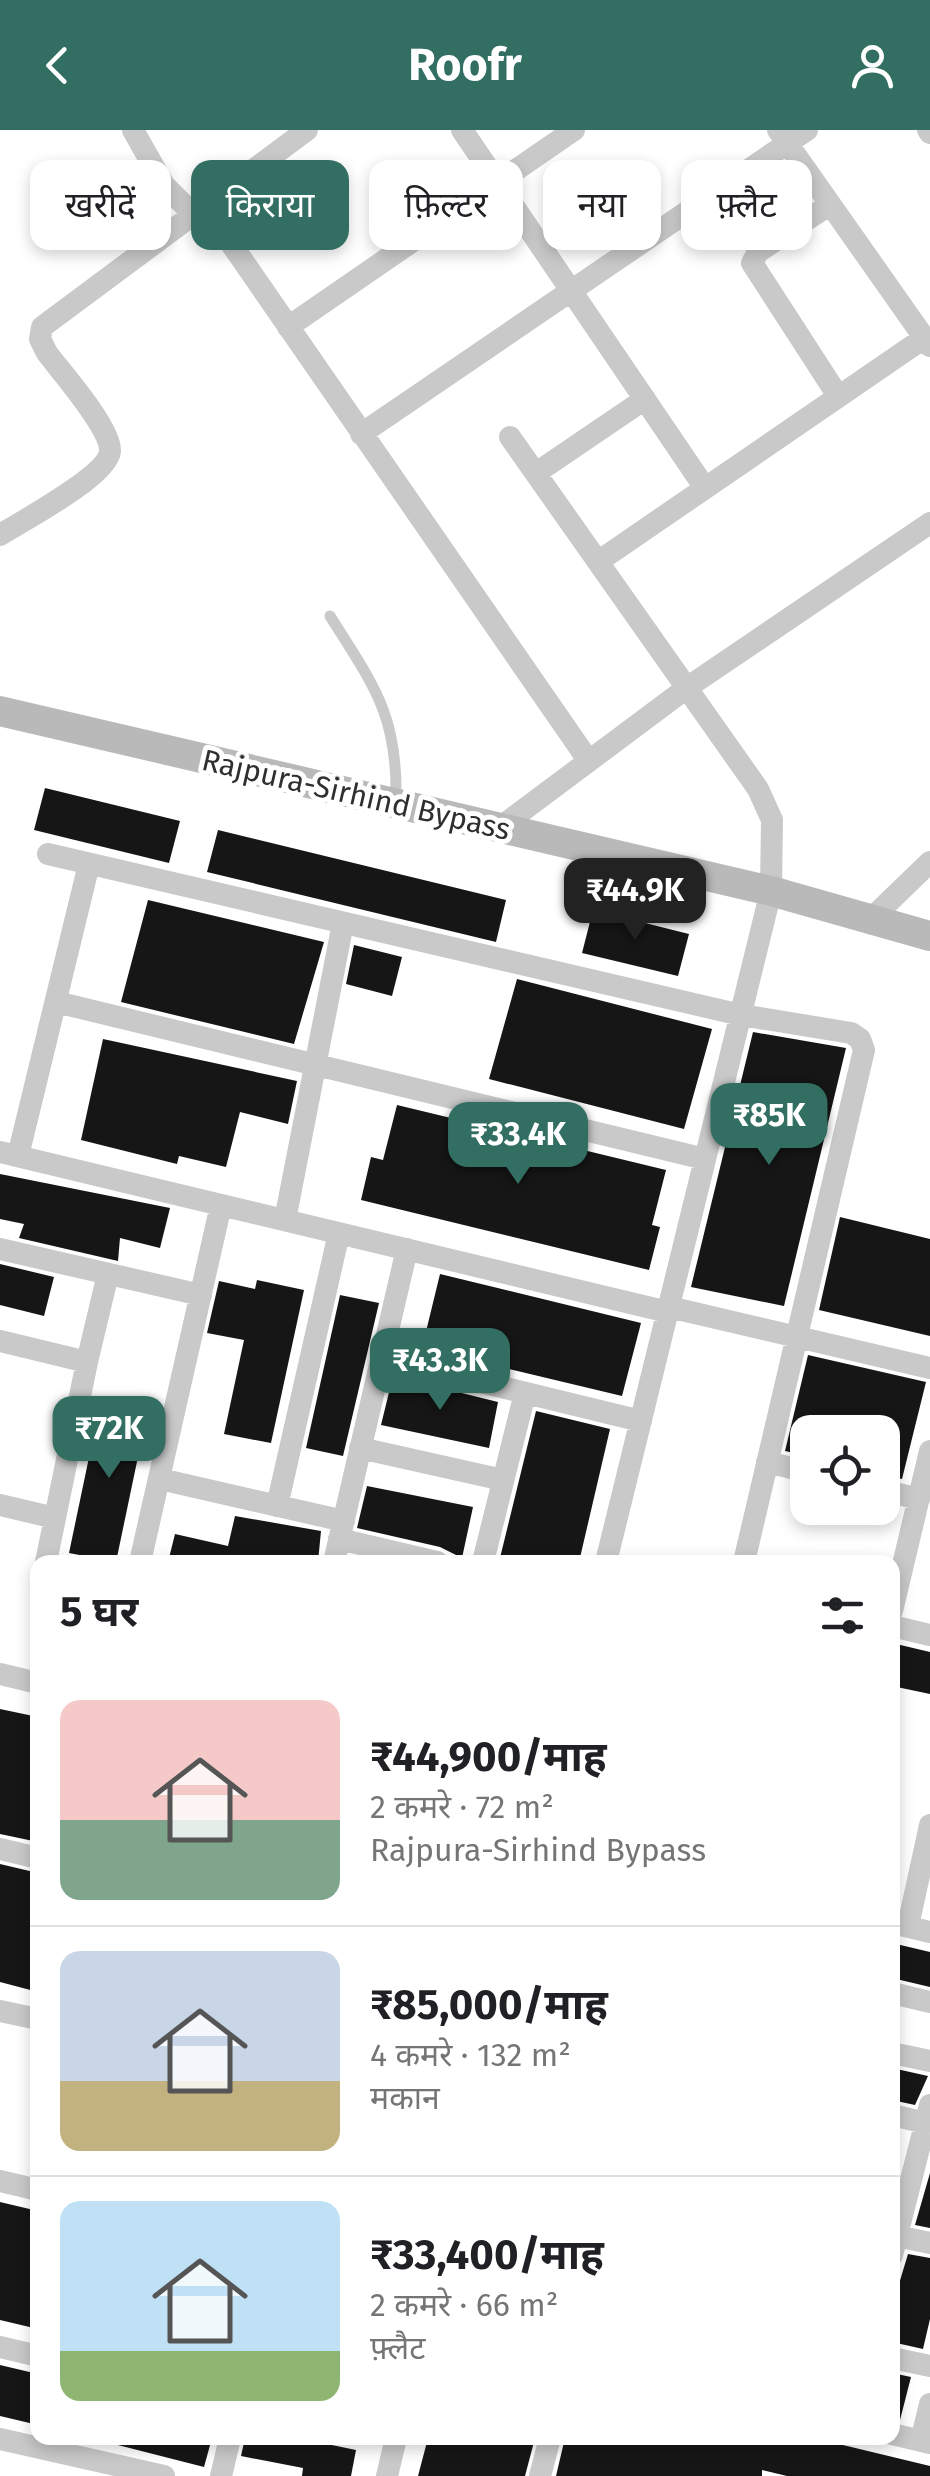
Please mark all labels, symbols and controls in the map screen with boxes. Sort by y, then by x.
icon: back [30,38,85,93]
text: Roofr [408,38,522,92]
icon: person [845,38,900,93]
chip: खरीदें [30,160,171,250]
chip: किराया [191,160,349,250]
chip: फ़िल्टर [369,160,523,250]
chip: नया [543,160,661,250]
chip: फ़्लैट [681,160,812,250]
street label: Rajpura-Sirhind Bypass [198,742,514,848]
pin: ₹44.9K [554,858,716,943]
text: ₹44.9K [586,871,684,909]
pin: ₹85K [710,1083,828,1168]
text: ₹85K [732,1096,806,1134]
pin: ₹33.4K [437,1102,599,1187]
text: ₹33.4K [470,1115,566,1153]
pin: ₹43.3K [359,1328,521,1413]
text: ₹43.3K [392,1341,488,1379]
pin: ₹72K [50,1396,168,1481]
text: ₹72K [75,1409,143,1447]
map controls [790,1415,900,1525]
button: locate [790,1415,900,1525]
text: 5 घर [60,1587,138,1637]
icon: filters [815,1588,870,1643]
text: ₹44,900/माह [370,1732,607,1782]
icon: home [140,1740,260,1860]
text: 2 कमरे · 72 m² [370,1788,554,1826]
text: Rajpura-Sirhind Bypass [370,1831,706,1869]
text: ₹85,000/माह [370,1980,608,2030]
icon: home [140,1991,260,2111]
text: 4 कमरे · 132 m² [370,2036,571,2074]
text: मकान [370,2079,440,2117]
text: ₹33,400/माह [370,2230,604,2280]
icon: home [140,2241,260,2361]
text: 2 कमरे · 66 m² [370,2286,558,2324]
text: फ़्लैट [370,2329,425,2367]

